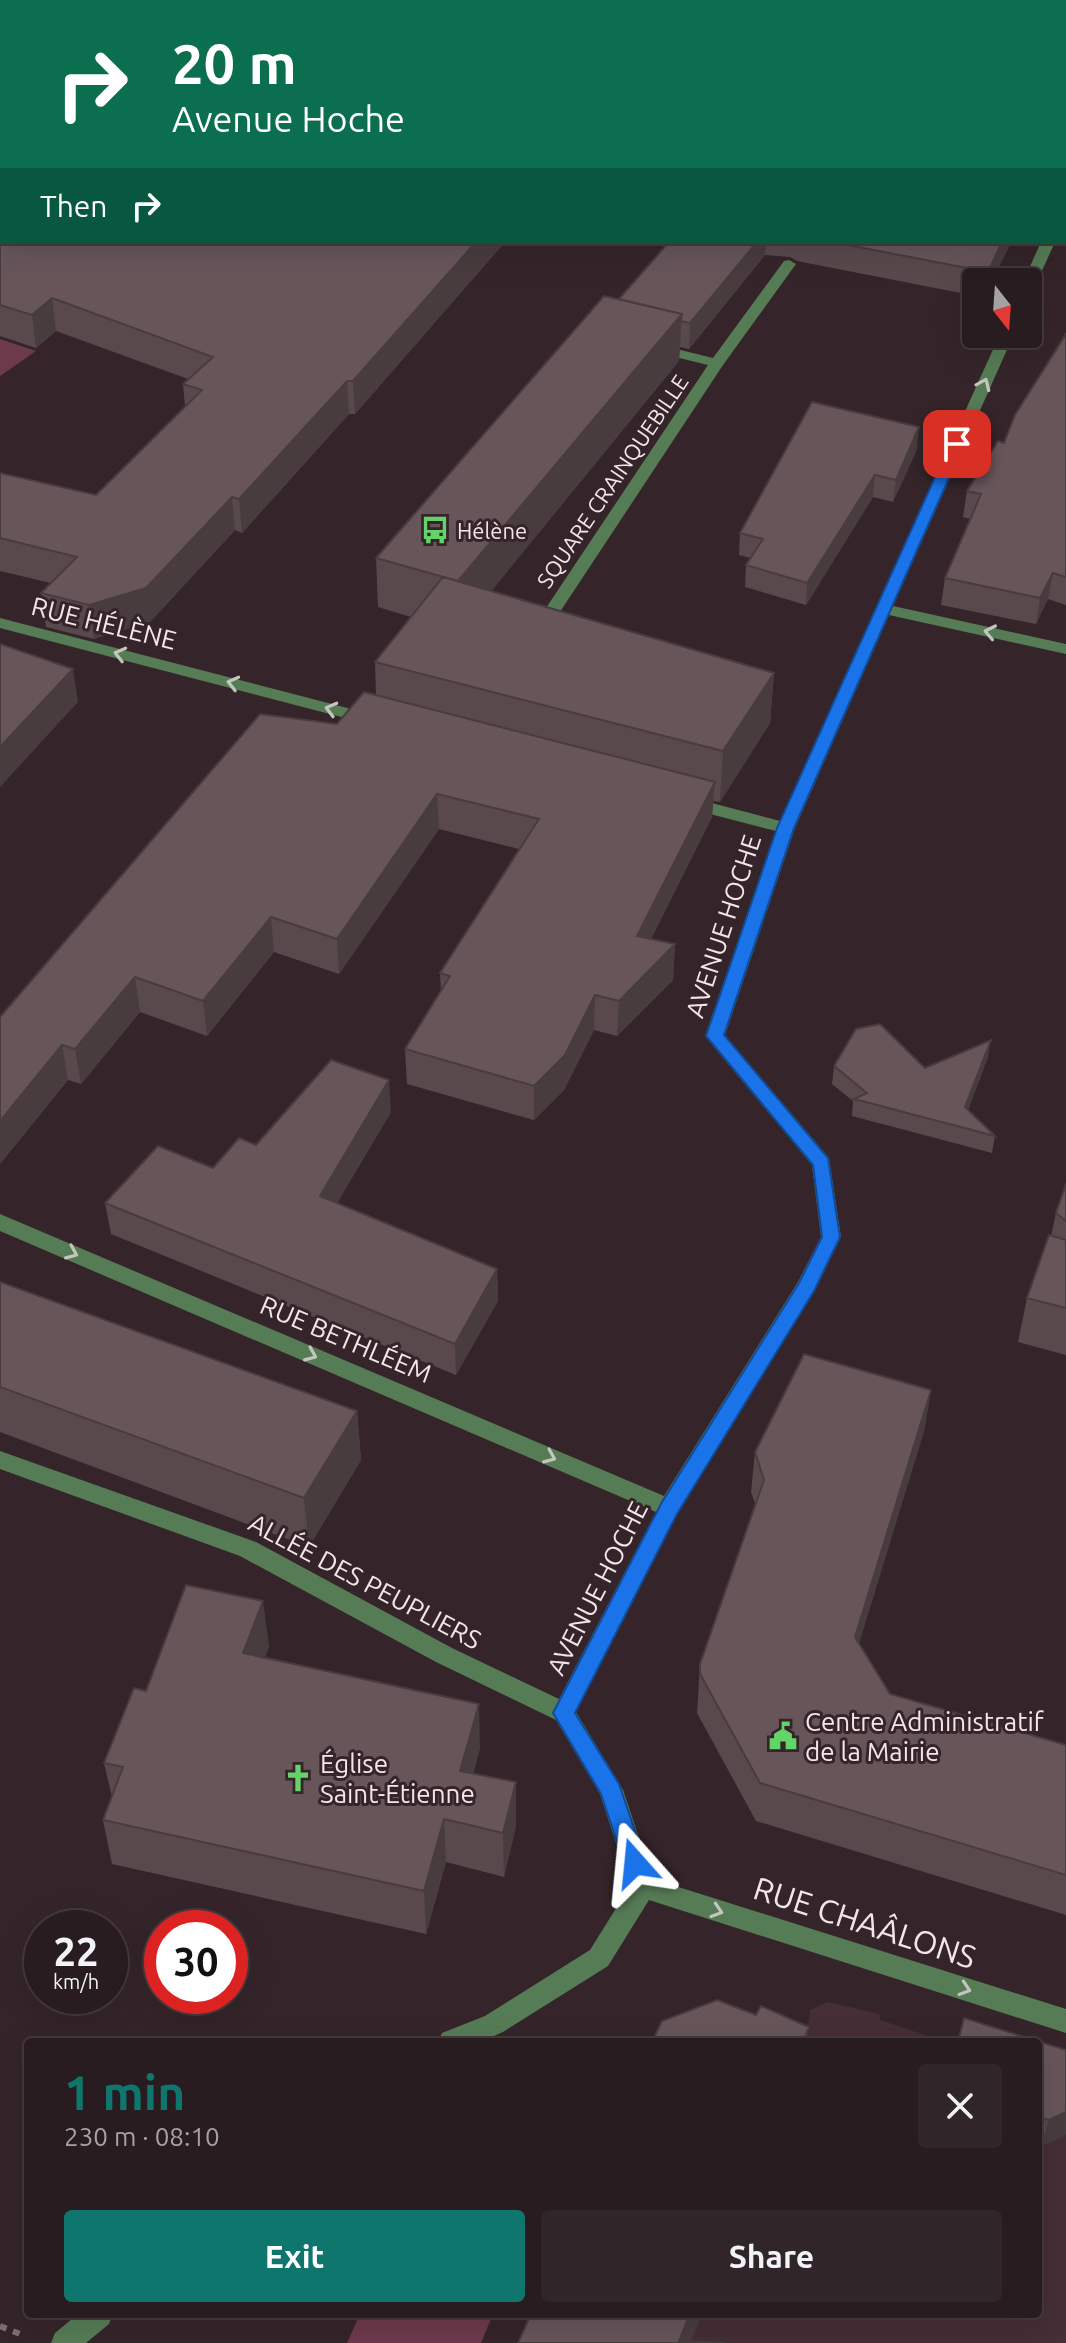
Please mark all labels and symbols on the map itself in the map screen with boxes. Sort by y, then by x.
north arrow [962,268,1042,348]
street label: SQUARE CRAINQUEBILLE [531,370,693,592]
one-way arrow [974,378,990,393]
pin [923,410,991,478]
bus stop icon: Hélène [420,515,450,545]
place label: Hélène [457,518,527,543]
street label: RUE HÉLÈNE [29,590,180,655]
one-way arrow [983,624,997,641]
one-way arrow [113,646,127,663]
one-way arrow [227,676,241,693]
one-way arrow [325,701,338,718]
street label: AVENUE HOCHE [680,831,766,1021]
one-way arrow [64,1243,78,1259]
street label: RUE BETHLÉEM [256,1289,436,1388]
one-way arrow [303,1345,317,1361]
one-way arrow [542,1447,556,1463]
street label: AVENUE HOCHE [541,1497,653,1679]
street label: ALLÉE DES PEUPLIERS [244,1507,486,1654]
place label: Centre Administratif de la Mairie [805,1707,1045,1766]
public building icon: Centre Administratif de la Mairie [768,1721,798,1751]
place label: Église Saint-Étienne [320,1748,475,1808]
church icon: Église Saint-Étienne [283,1763,313,1793]
position arrow [593,1821,677,1905]
street label: RUE CHAÂLONS [749,1869,981,1975]
one-way arrow [710,1901,724,1917]
speed limit sign: 30 [144,1910,248,2014]
one-way arrow [958,1980,972,1996]

